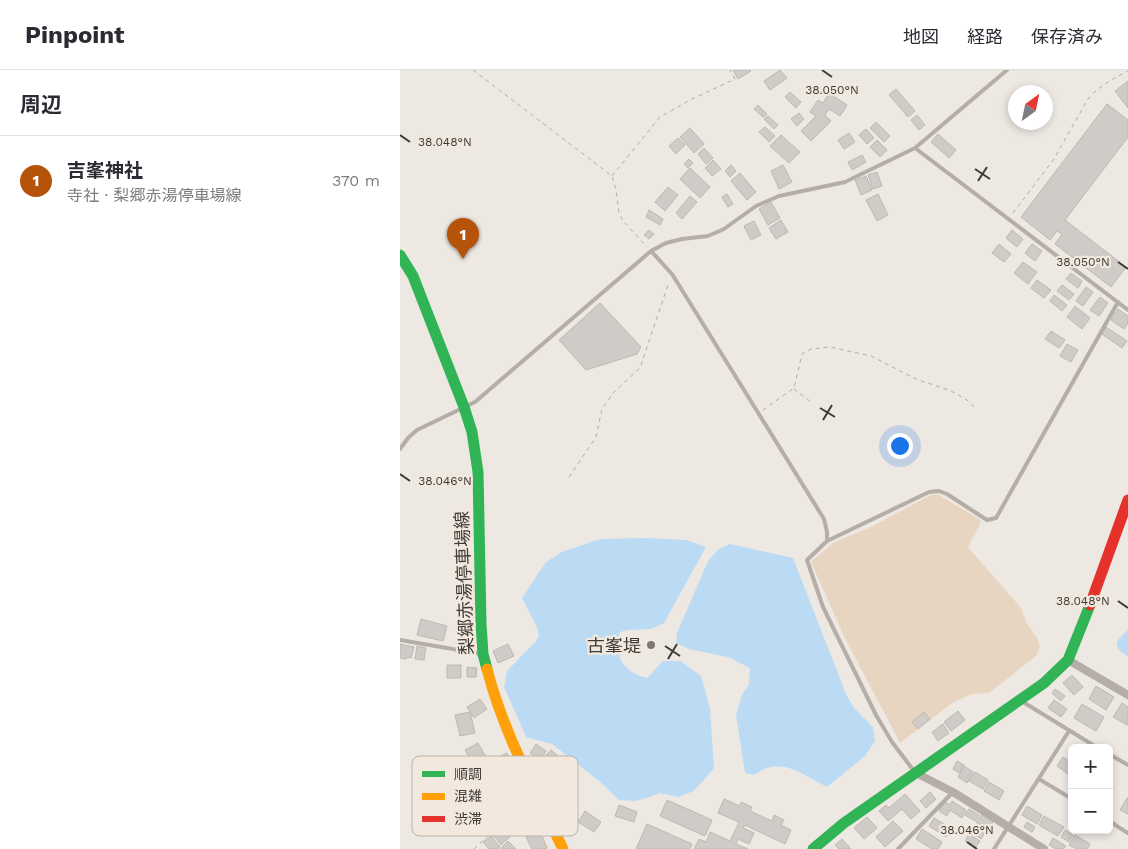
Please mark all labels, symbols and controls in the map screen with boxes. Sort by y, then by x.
text: Pinpoint [25,21,125,49]
text: 地図 [903,26,939,47]
text: 経路 [967,26,1003,47]
text: 保存済み [1031,26,1103,47]
text: 38.050°N [805,83,859,97]
north arrow [1008,85,1053,130]
text: 周辺 [20,92,62,117]
text: 38.048°N [418,135,472,149]
text: 吉峯神社 [67,159,143,182]
text: 1 [33,171,39,190]
text: 370 m [332,171,380,190]
text: 寺社 · 梨郷赤湯停車場線 [67,186,242,205]
pin: 1 [447,218,479,259]
text: 38.050°N [1056,255,1110,269]
your location [887,433,913,459]
text: 38.046°N [418,474,472,488]
street label: 梨郷赤湯停車場線 [451,511,477,655]
text: 38.048°N [1056,594,1110,608]
place label: 古峯堤 [587,635,641,656]
marker: 古峯堤 [645,639,657,651]
map controls [1068,744,1113,834]
button: + [1068,744,1113,789]
legend [412,756,578,836]
text: 順調 [454,766,482,782]
text: 混雑 [454,788,482,804]
button: − [1068,789,1113,834]
text: 渋滞 [454,811,482,827]
text: 38.046°N [940,823,994,837]

